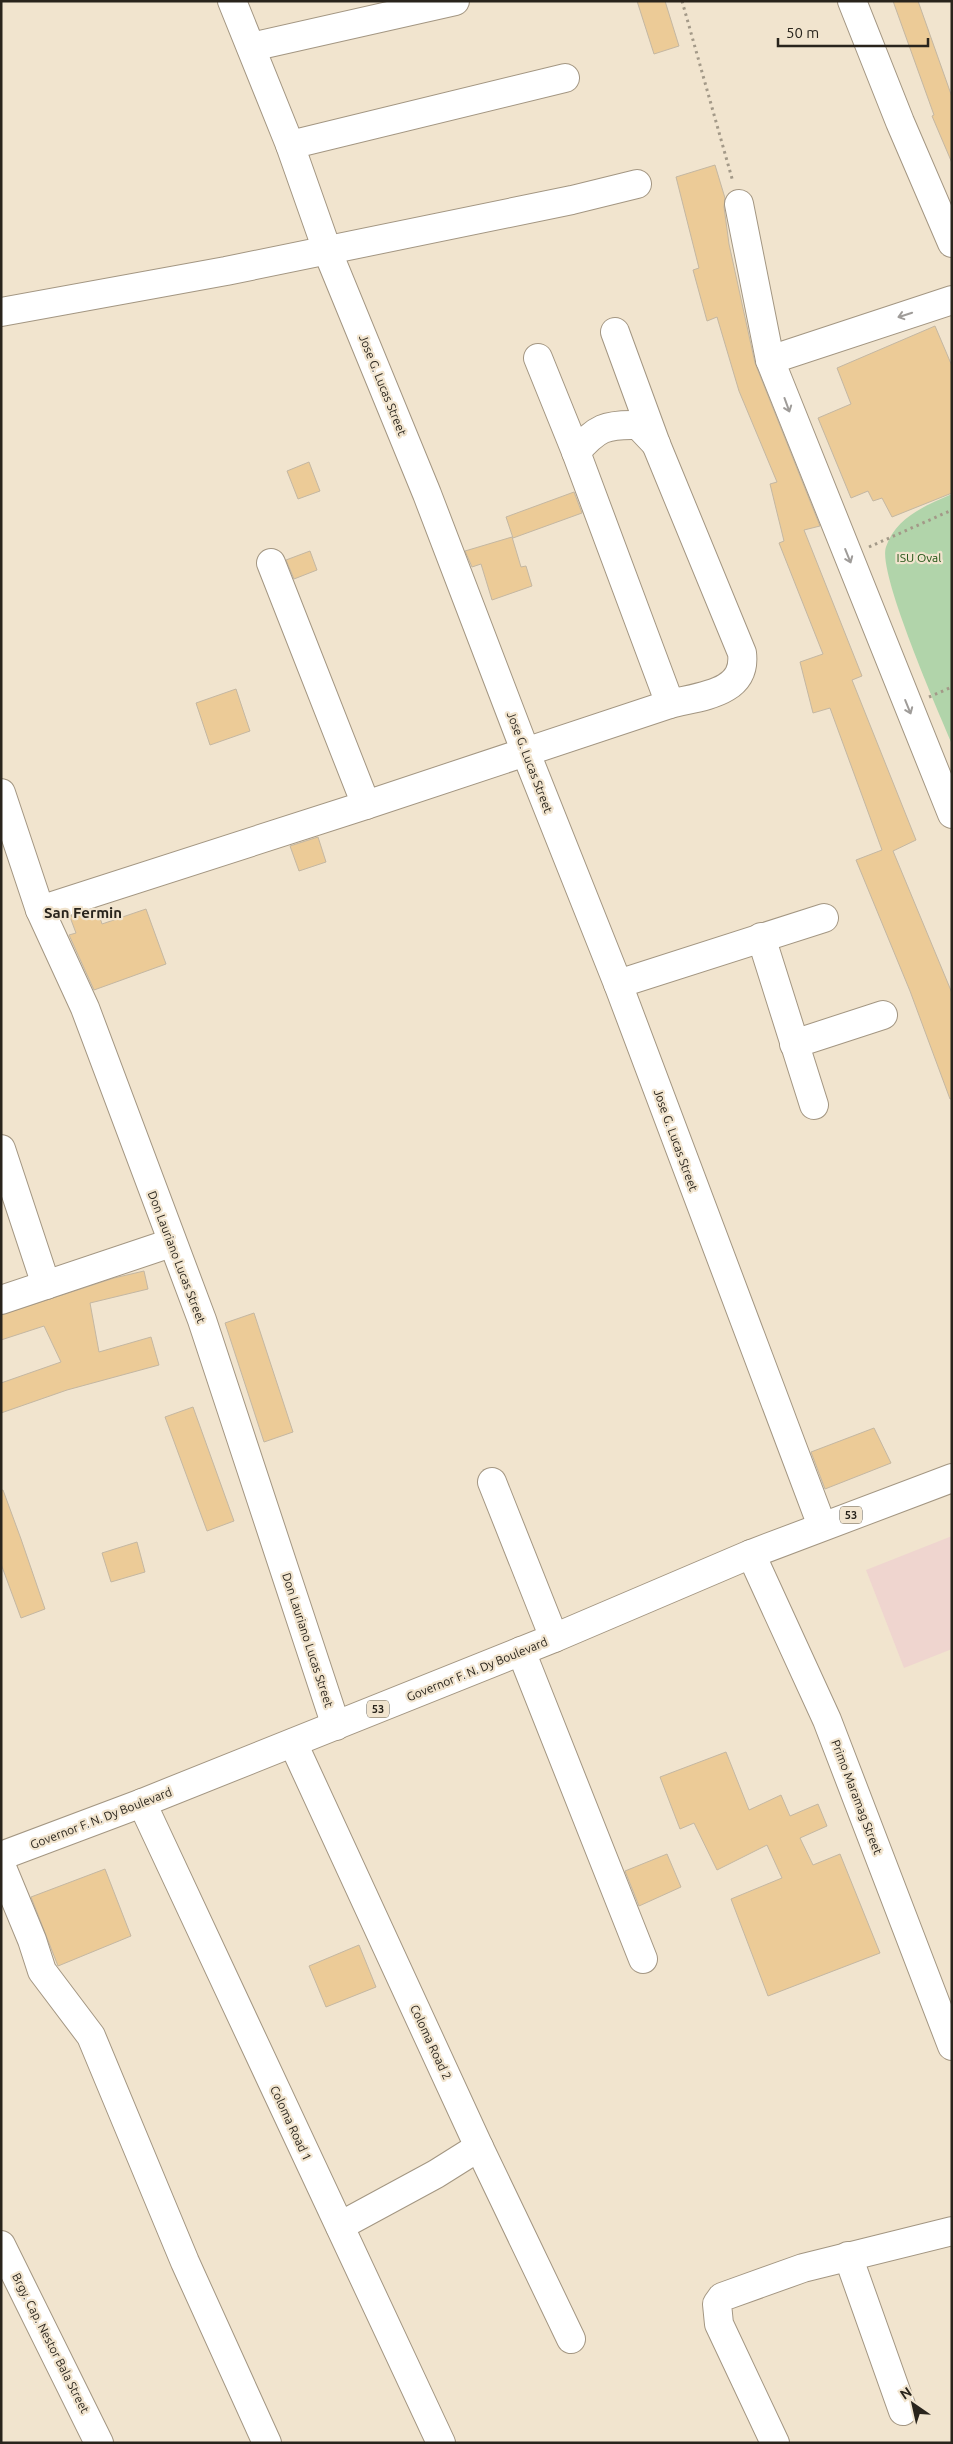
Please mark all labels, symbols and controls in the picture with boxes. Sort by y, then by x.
scale bar [778,15,928,47]
text: 50 m [786,24,819,41]
one-way arrow [898,311,914,321]
street label: Jose G. Lucas Street [357,333,409,438]
one-way arrow [783,397,792,412]
one-way arrow [843,548,853,563]
park label: ISU Oval [897,551,941,564]
one-way arrow [904,699,914,714]
street label: Jose G. Lucas Street [505,709,555,815]
district label: San Fermin [44,904,122,921]
street label: Jose G. Lucas Street [652,1087,701,1193]
street label: Don Lauriano Lucas Street [146,1189,208,1325]
road number: 53 [840,1506,862,1524]
street label: Don Lauriano Lucas Street [280,1571,336,1709]
street label: Governor F. N. Dy Boulevard [405,1635,549,1703]
road number: 53 [367,1700,389,1718]
street label: Primo Maramag Street [829,1738,885,1856]
street label: Governor F. N. Dy Boulevard [28,1785,174,1851]
street label: Coloma Road 2 [408,2003,454,2081]
street label: Coloma Road 1 [268,2084,314,2162]
street label: Brgy. Cap. Nestor Bala Street [10,2271,92,2415]
north arrow [888,2379,938,2429]
text: N [897,2384,915,2403]

